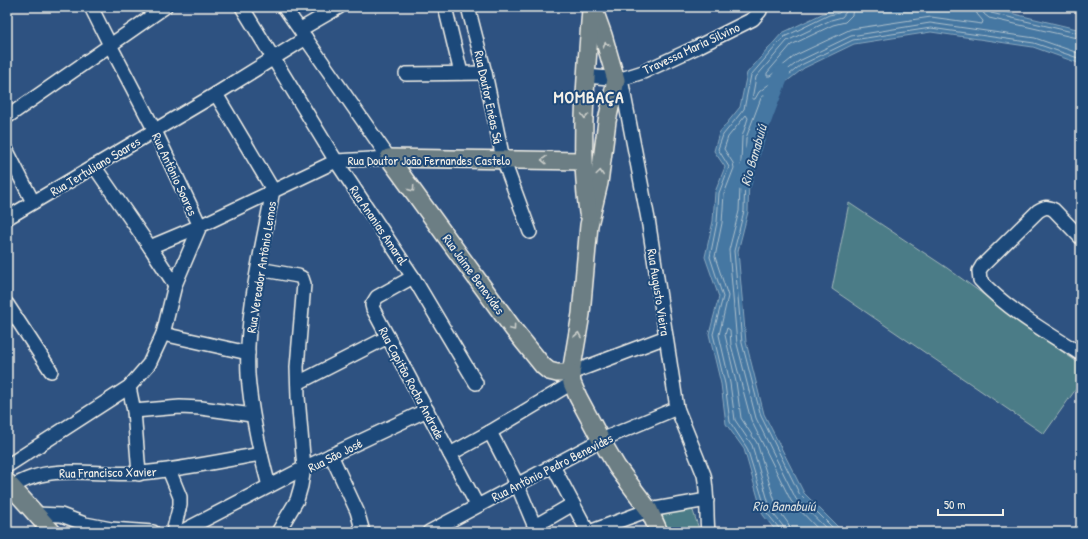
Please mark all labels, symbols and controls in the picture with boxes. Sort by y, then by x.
street label: Travessa Maria Silvino [640,18,742,78]
one-way arrow [602,42,611,49]
street label: Rua Doutor Enéas Sá [470,49,508,145]
district label: MOMBAÇA [553,85,625,108]
one-way arrow [580,113,589,119]
water label: Rio Banabuiú [735,121,771,188]
street label: Rua Antônio Soares [148,130,202,218]
street label: Rua Tertuliano Soares [47,132,143,200]
street label: Rua Doutor João Fernandes Castelo [348,151,510,169]
one-way arrow [541,156,547,164]
one-way arrow [595,170,604,176]
street label: Rua Ananias Amaral [346,182,413,269]
one-way arrow [407,185,414,192]
street label: Rua Vereador Antônio Lemos [242,200,280,334]
street label: Rua Jaime Benevides [439,230,509,318]
street label: Rua Augusto Vieira [643,247,675,337]
street label: Rua Capitão Rocha Andrade [375,324,449,442]
one-way arrow [508,324,515,331]
one-way arrow [573,331,581,338]
street label: Rua Antônio Pedro Benevides [488,429,616,505]
street label: Rua São José [305,434,365,476]
street label: Rua Francisco Xavier [59,462,157,482]
scale bar [938,491,1003,517]
water label: Rio Banabuiú [753,496,817,515]
text: 50 m [944,496,965,513]

